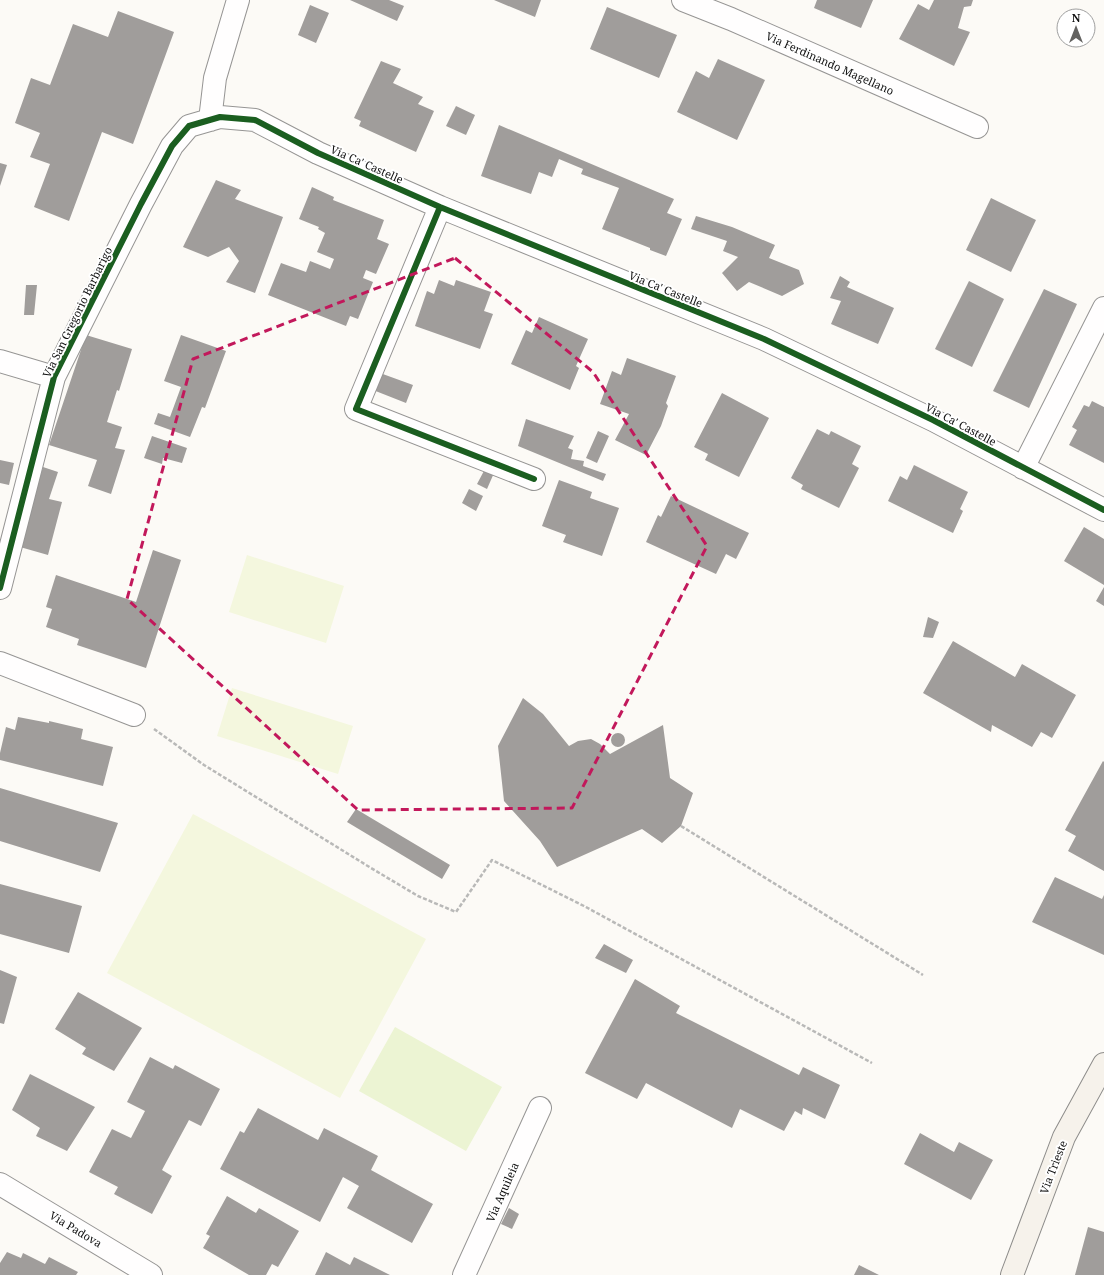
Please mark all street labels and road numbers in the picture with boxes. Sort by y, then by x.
street label: Via Ferdinando Magellano [764,28,896,98]
street label: Via Ca' Castelle [328,141,406,187]
street label: Via San Gregorio Barbarigo [39,244,115,380]
street label: Via Ca' Castelle [627,267,705,311]
street label: Via Ca' Castelle [923,399,999,449]
street label: Via Trieste [1036,1138,1070,1196]
street label: Via Aquileia [482,1160,522,1224]
street label: Via Padova [47,1208,105,1250]

